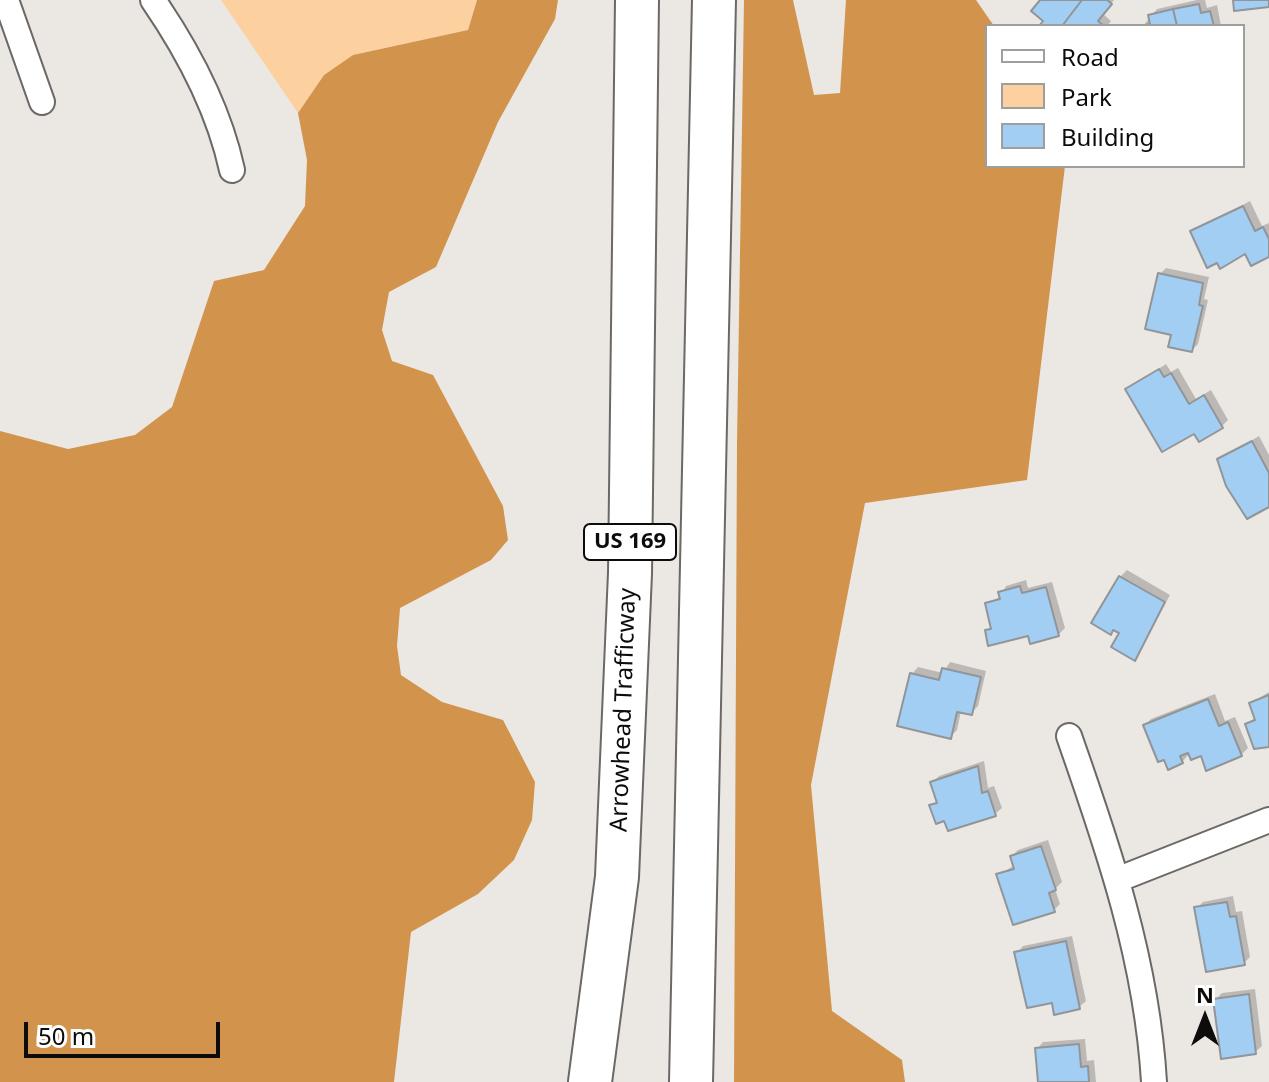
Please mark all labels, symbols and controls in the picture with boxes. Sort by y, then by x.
legend [985,24,1245,168]
text: Road [1061,40,1119,73]
text: Park [1061,80,1112,113]
text: Building [1061,120,1154,153]
road number: US 169 [584,524,676,560]
street label: Arrowhead Trafficway [605,587,643,833]
north arrow [1165,978,1245,1058]
text: N [1196,979,1214,1009]
scale bar [28,1006,224,1056]
text: 50 m [38,1019,94,1052]

